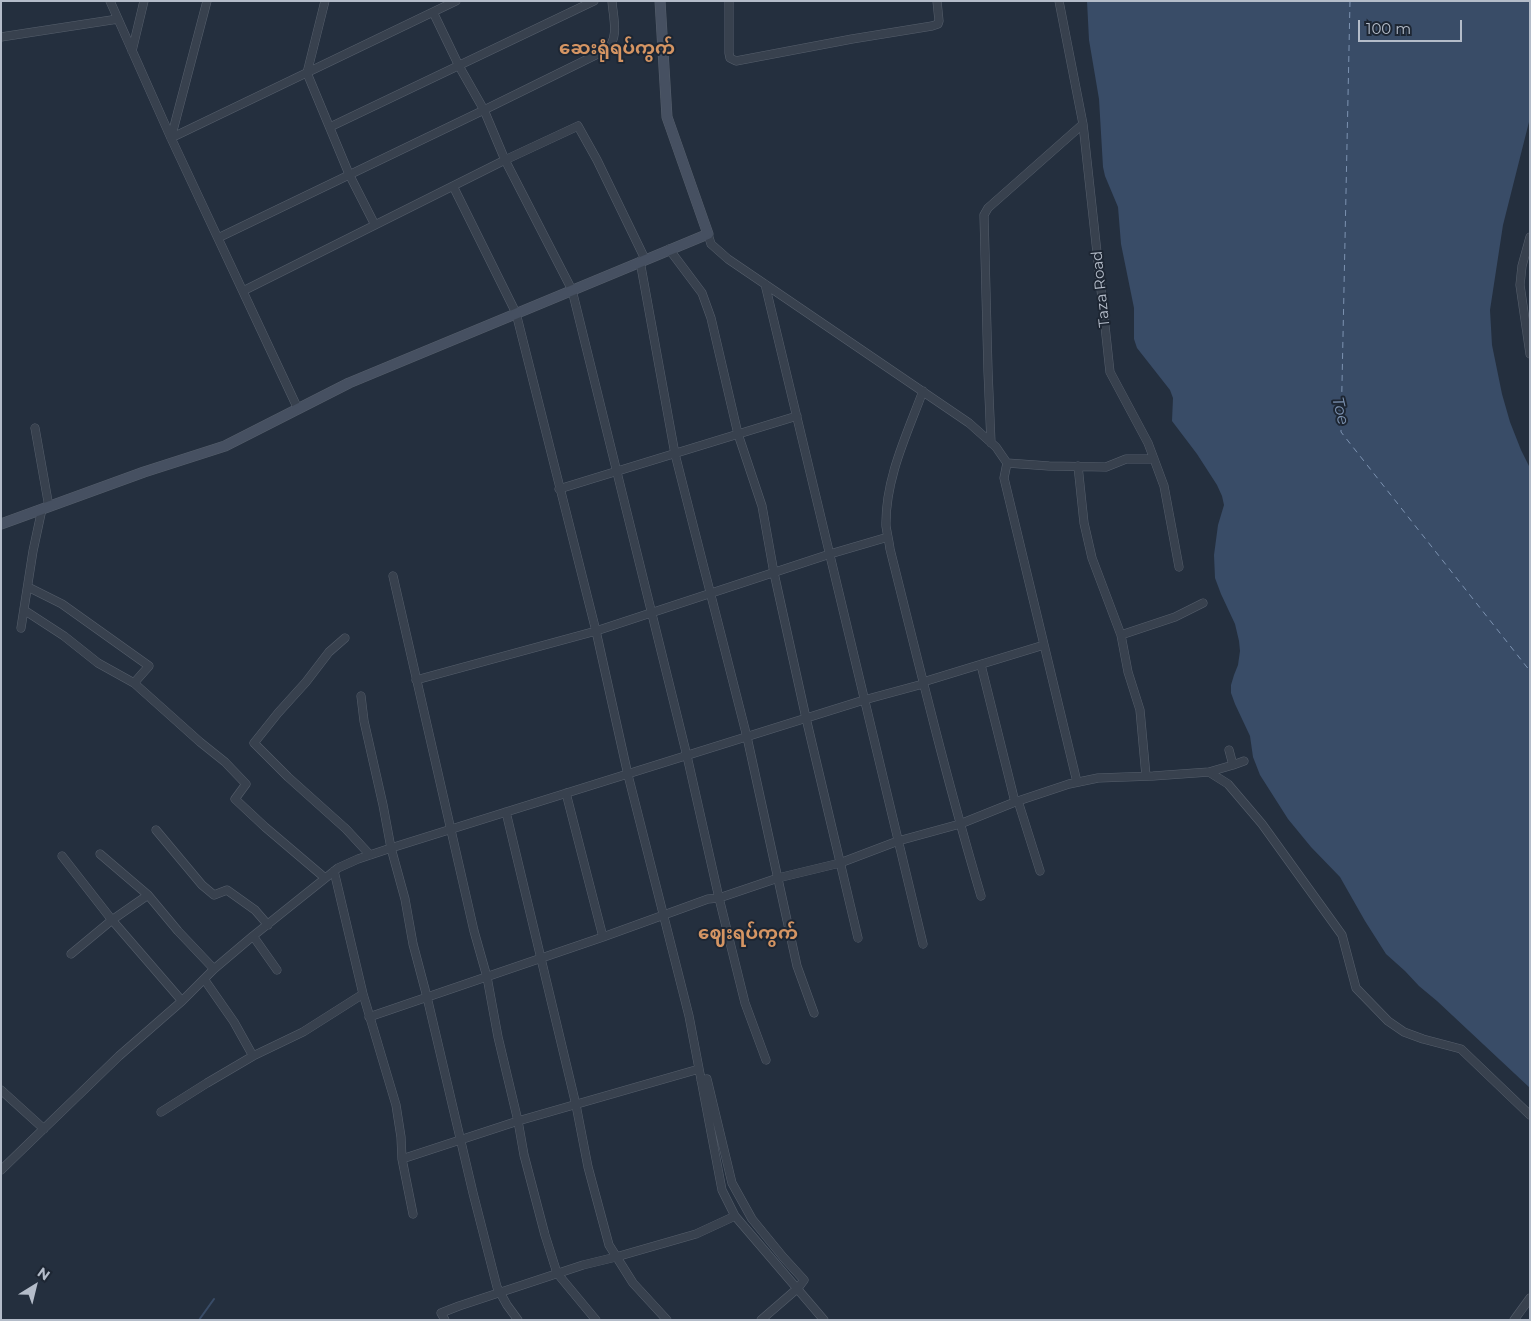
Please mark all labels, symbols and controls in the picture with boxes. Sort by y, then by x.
scale bar [1361,10,1465,42]
text: 100 m [1366,19,1411,38]
district label: ဆေးရုံရပ်ကွက် [559,38,675,60]
street label: Taza Road [1088,250,1114,328]
water label: Toe [1327,395,1353,427]
district label: ဈေးရပ်ကွက် [698,923,798,945]
north arrow [10,1261,60,1311]
text: N [34,1263,54,1284]

